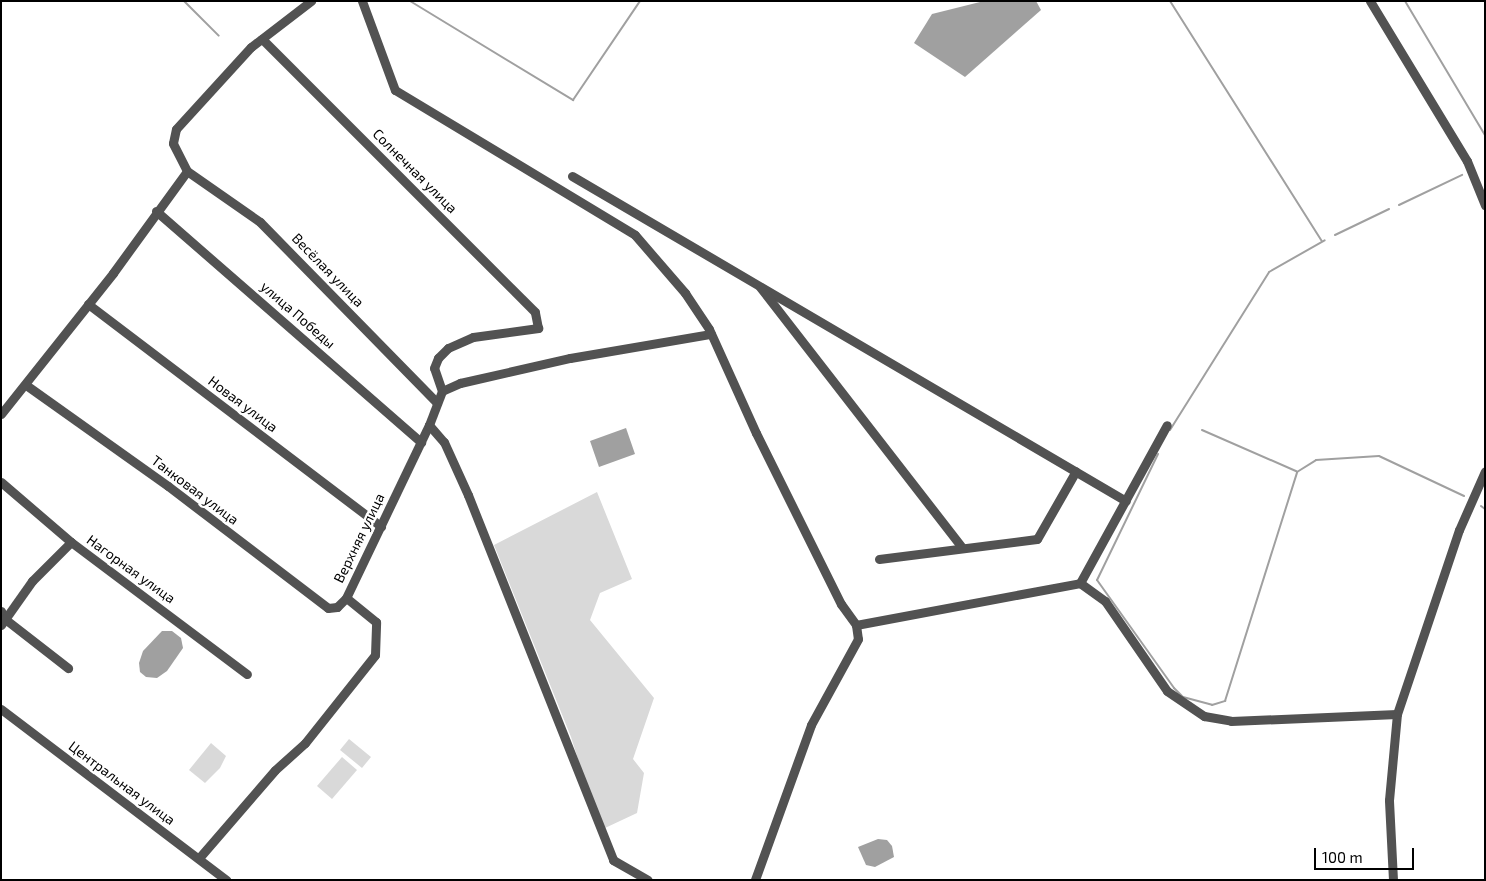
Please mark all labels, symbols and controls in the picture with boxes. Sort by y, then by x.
street label: Солнечная улица [369,125,461,217]
street label: Весёлая улица [289,230,367,310]
street label: улица Победы [257,278,339,352]
street label: Новая улица [205,372,281,436]
street label: Танковая улица [148,452,242,528]
street label: Верхняя улица [330,491,388,585]
street label: Нагорная улица [83,531,179,607]
street label: Центральная улица [65,737,179,829]
scale bar [1316,838,1416,870]
text: 100 m [1322,848,1363,866]

